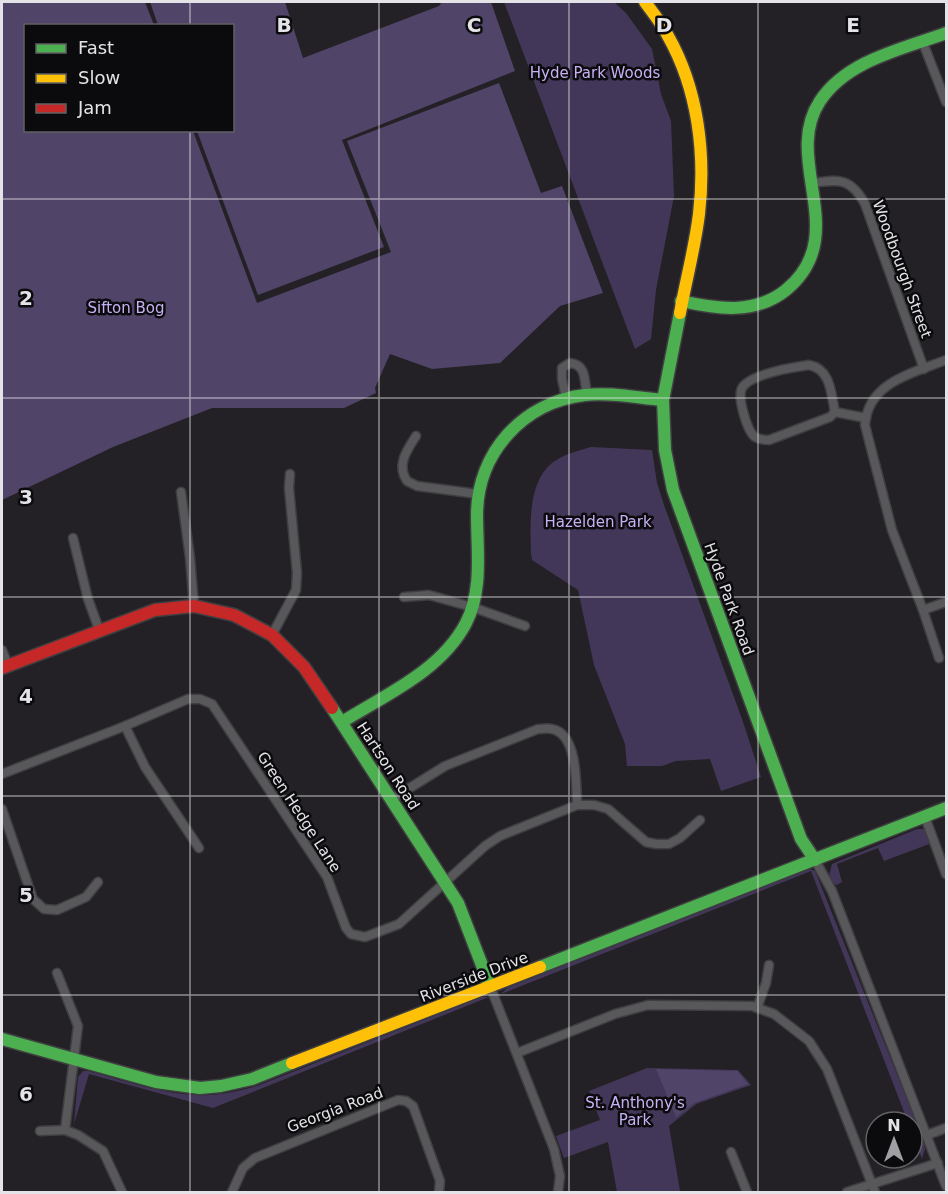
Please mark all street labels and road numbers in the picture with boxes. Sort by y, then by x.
street label: Woodbourgh Street [869,198,935,340]
street label: Hyde Park Road [700,540,758,658]
street label: Hartson Road [353,719,423,813]
street label: Green Hedge Lane [253,748,345,876]
street label: Riverside Drive [417,948,531,1006]
street label: Georgia Road [285,1083,385,1137]

